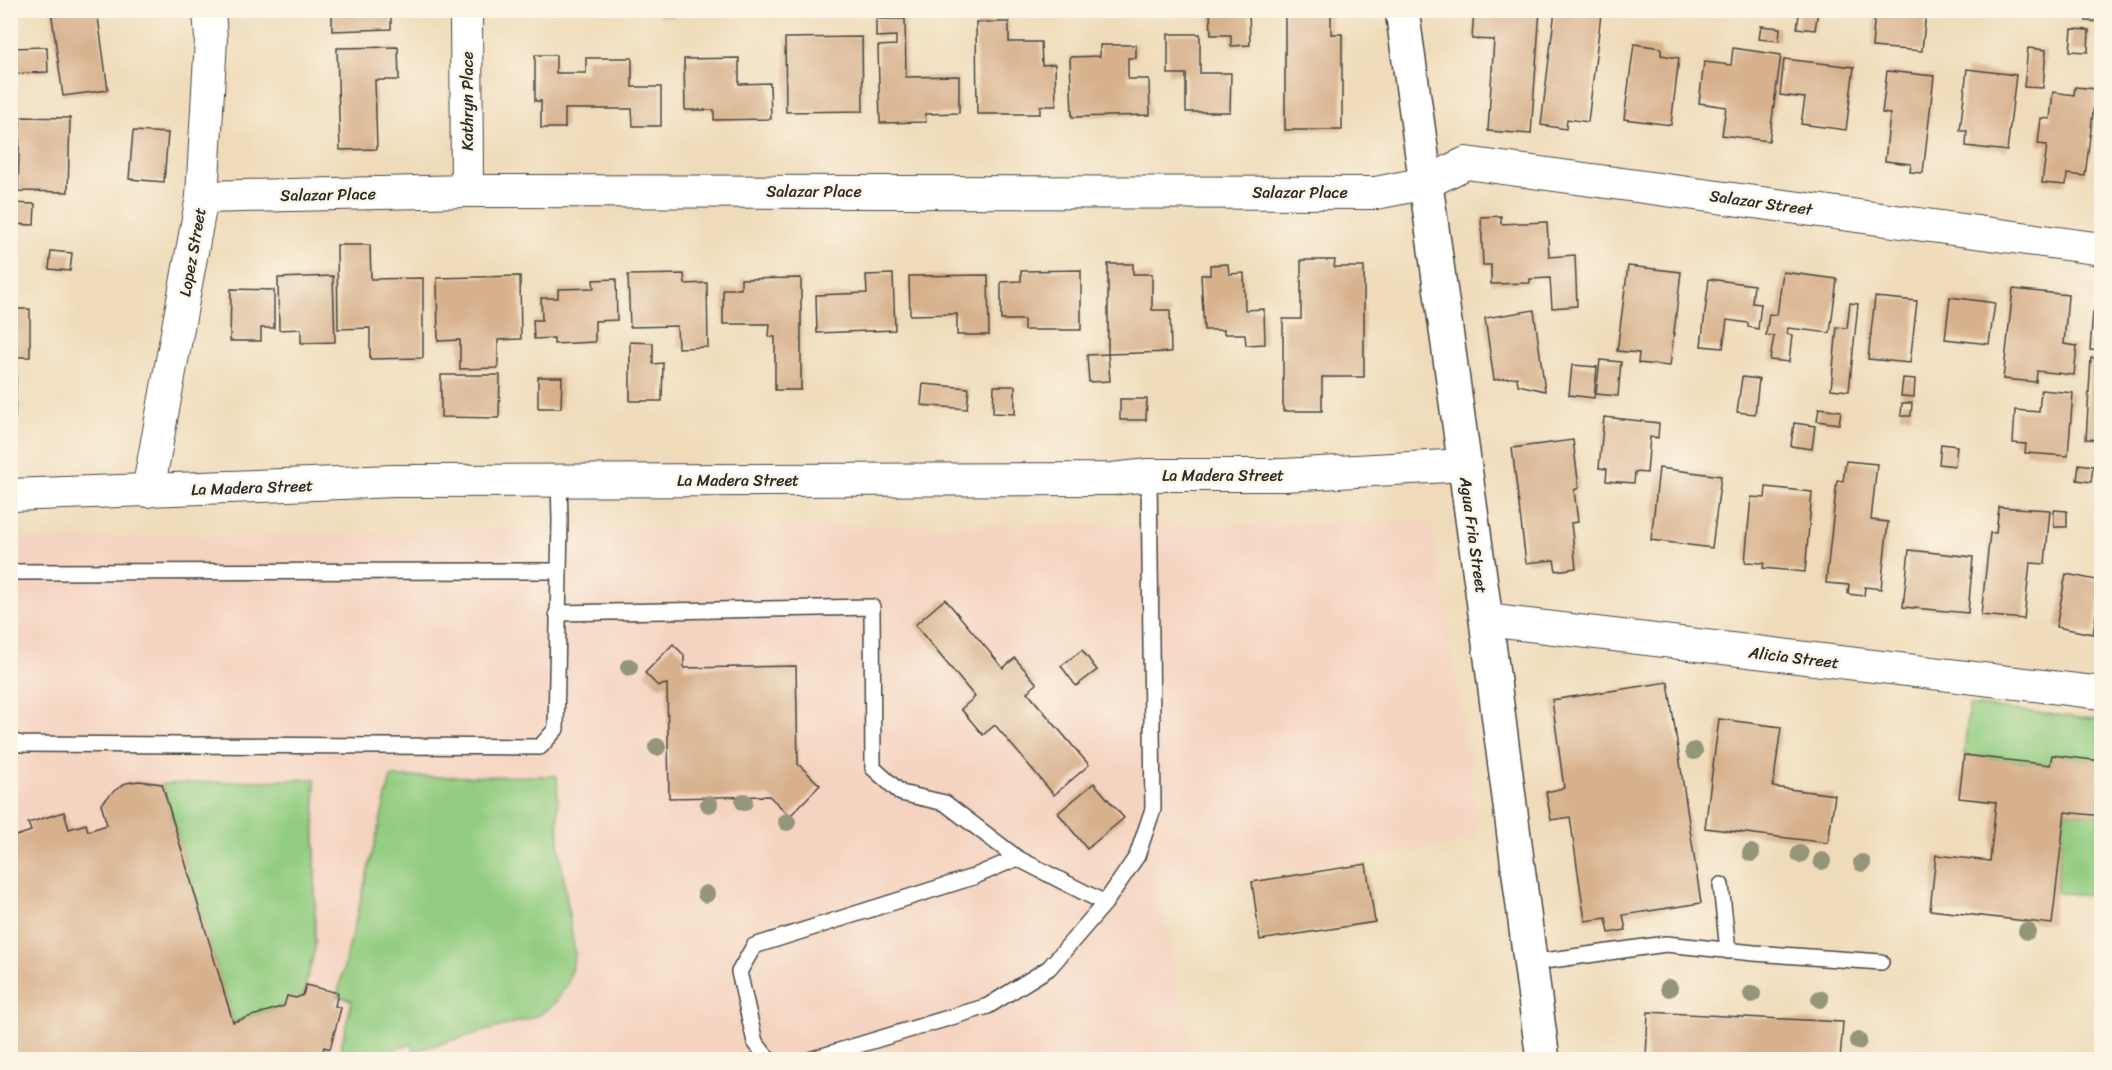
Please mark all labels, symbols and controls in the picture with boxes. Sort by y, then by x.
street label: Kathryn Place [453,51,482,151]
street label: Salazar Place [766,177,862,206]
street label: Salazar Place [1252,178,1348,207]
street label: Salazar Place [280,179,376,210]
street label: Salazar Street [1708,181,1815,224]
street label: Lopez Street [170,205,215,299]
street label: La Madera Street [1162,461,1284,490]
street label: La Madera Street [677,466,799,495]
street label: La Madera Street [190,471,314,504]
street label: Agua Fria Street [1451,474,1496,595]
street label: Alicia Street [1746,637,1841,677]

